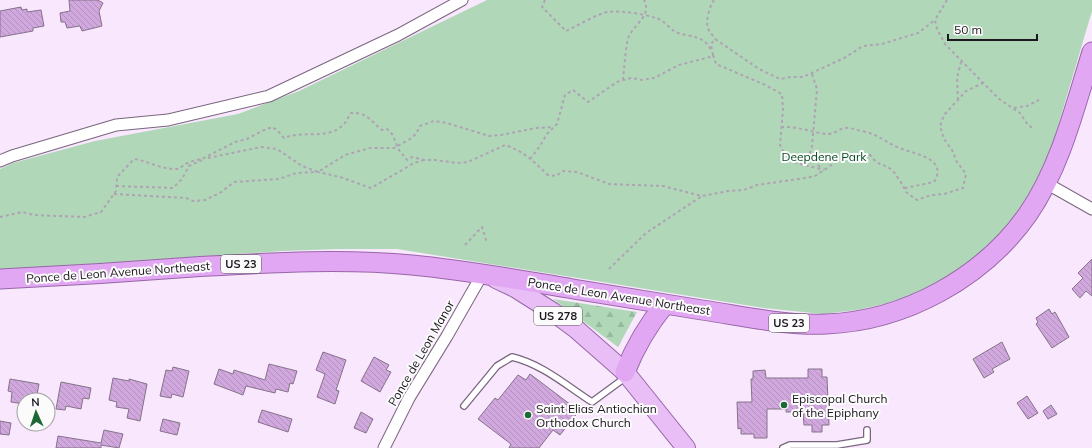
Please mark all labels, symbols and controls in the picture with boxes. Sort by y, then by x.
scale bar [948,16,1037,42]
text: 50 m [954,22,982,37]
park label: Deepdene Park [782,149,867,164]
road number: US 23 [221,255,261,273]
street label: Ponce de Leon Avenue Northeast [26,258,210,286]
street label: Ponce de Leon Avenue Northeast [527,274,711,318]
street label: Ponce de Leon Manor [385,297,458,409]
road number: US 278 [534,307,582,325]
road number: US 23 [769,314,809,332]
place label: Episcopal Church of the Epiphany [792,391,888,420]
north arrow [16,392,56,432]
text: N [31,395,40,409]
marker: Episcopal Church of the Epiphany [779,400,789,410]
place label: Saint Elias Antiochian Orthodox Church [536,401,657,430]
marker: Saint Elias Antiochian Orthodox Church [523,410,533,420]

